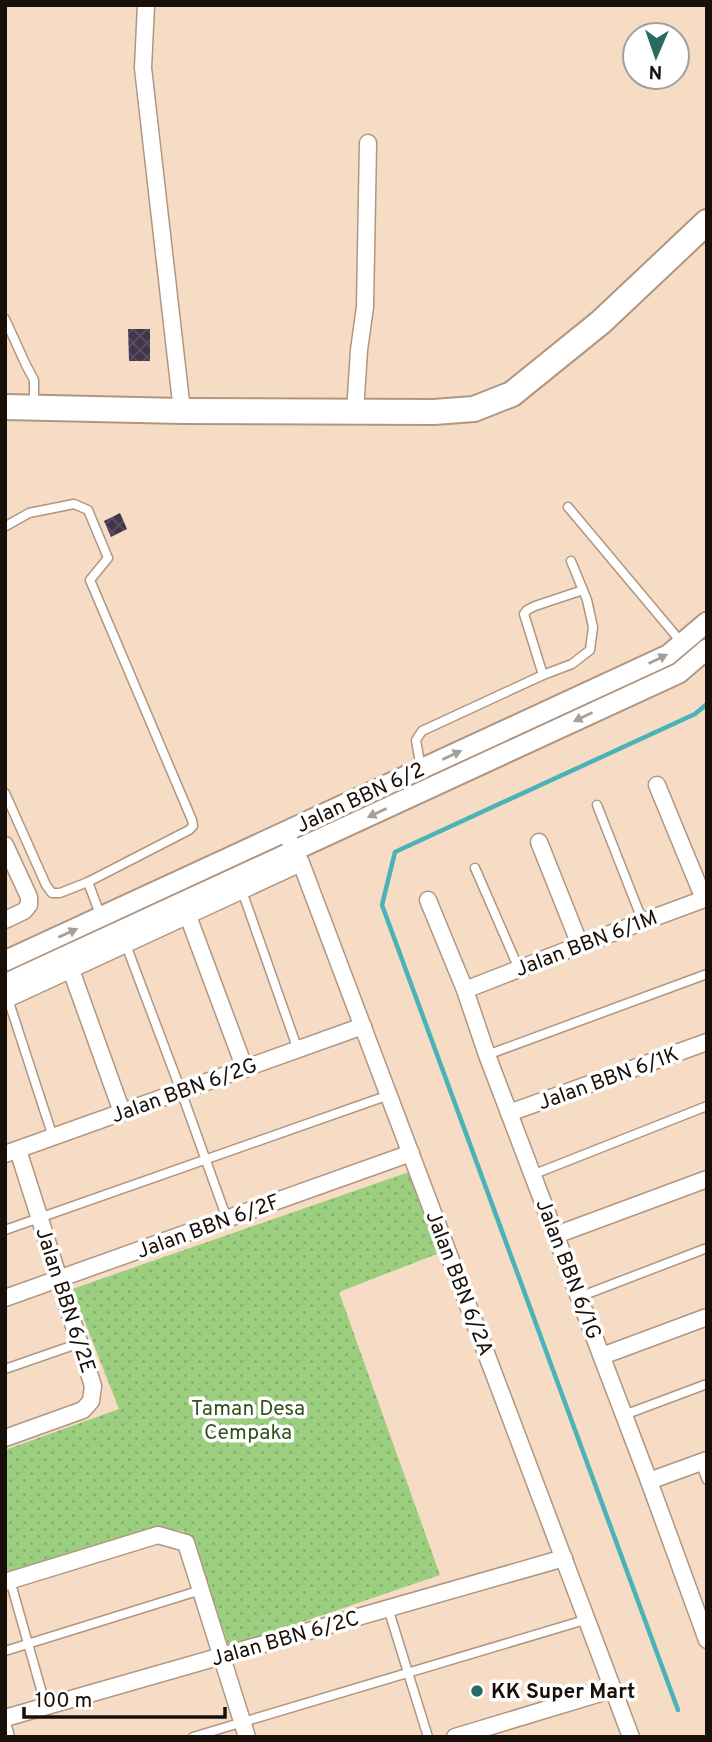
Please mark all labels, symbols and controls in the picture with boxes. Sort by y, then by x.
north arrow [621,21,691,91]
text: N [648,59,663,83]
one-way arrow [648,653,668,665]
one-way arrow [573,711,593,723]
one-way arrow [441,749,462,760]
street label: Jalan BBN 6/2 [292,757,429,840]
one-way arrow [367,807,387,818]
street label: Jalan BBN 6/1M [511,905,662,984]
one-way arrow [57,927,78,938]
street label: Jalan BBN 6/1K [534,1041,683,1117]
street label: Jalan BBN 6/2G [108,1052,261,1130]
street label: Jalan BBN 6/2F [133,1189,284,1266]
street label: Jalan BBN 6/1G [528,1195,607,1344]
street label: Jalan BBN 6/2A [419,1207,499,1360]
street label: Jalan BBN 6/2E [28,1224,101,1377]
park label: Taman Desa Cempaka [191,1396,305,1447]
street label: Jalan BBN 6/2C [208,1605,362,1673]
scale bar [24,1676,226,1720]
place label: KK Super Mart [491,1679,635,1706]
marker: KK Super Mart [469,1683,485,1699]
text: 100 m [35,1688,92,1715]

